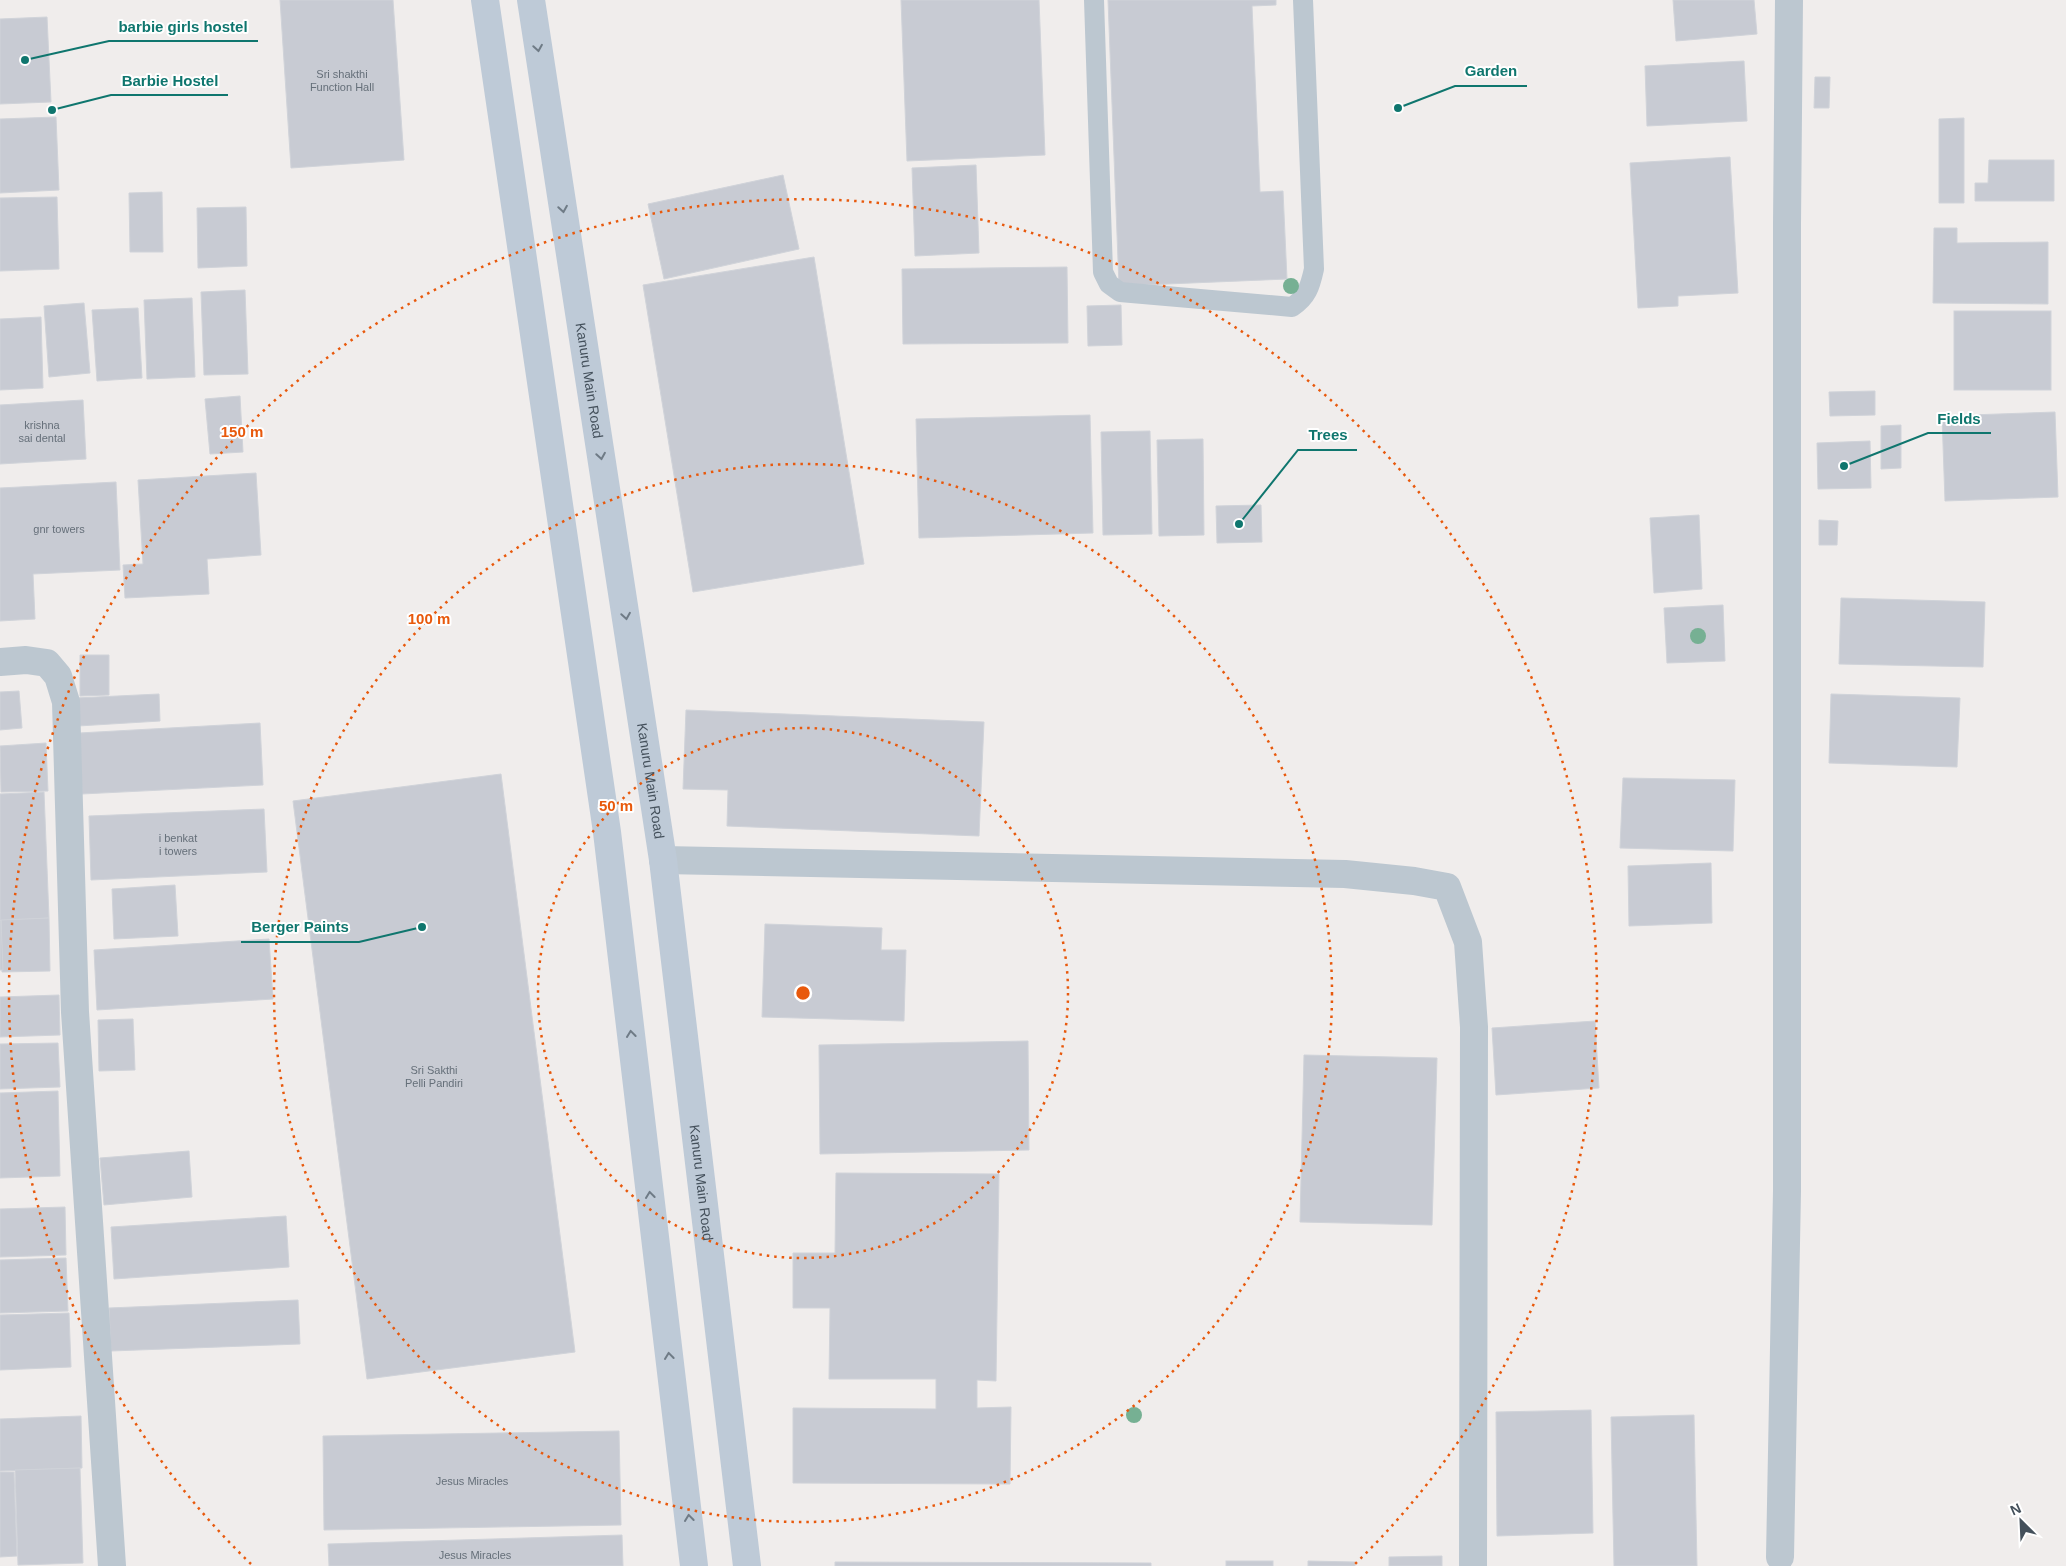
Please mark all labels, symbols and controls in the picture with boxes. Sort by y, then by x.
callout: barbie girls hostel [109,11,258,41]
text: barbie girls hostel [118,18,248,35]
one-way arrow [532,45,543,53]
callout: Garden [1455,56,1527,86]
text: Garden [1465,62,1517,79]
callout: Barbie Hostel [111,65,228,95]
house number: Sri shakthi Function Hall [310,68,374,93]
text: Barbie Hostel [122,72,218,89]
one-way arrow [557,205,568,213]
street label: Kanuru Main Road [573,322,606,440]
callout: Fields [1928,403,1991,433]
text: Fields [1937,410,1981,427]
house number: krishna sai dental [18,419,66,444]
callout: Trees [1298,420,1357,450]
text: 150 m [221,423,263,440]
text: Trees [1308,426,1348,443]
one-way arrow [595,452,606,460]
house number: gnr towers [33,523,85,535]
text: 100 m [408,610,450,627]
one-way arrow [620,613,631,621]
street label: Kanuru Main Road [634,722,668,840]
text: 50 m [599,797,633,814]
house number: i benkat i towers [159,832,197,857]
callout: Berger Paints [241,912,359,942]
text: Berger Paints [251,918,349,935]
centre of rings [794,984,812,1002]
one-way arrow [626,1029,637,1037]
house number: Sri Sakthi Pelli Pandiri [405,1064,463,1089]
street label: Kanuru Main Road [687,1124,716,1242]
one-way arrow [645,1191,656,1199]
one-way arrow [664,1352,675,1360]
house number: Jesus Miracles [436,1475,509,1487]
north arrow [1996,1496,2046,1546]
text: N [2008,1500,2024,1518]
one-way arrow [684,1513,694,1522]
house number: Jesus Miracles [439,1549,512,1561]

